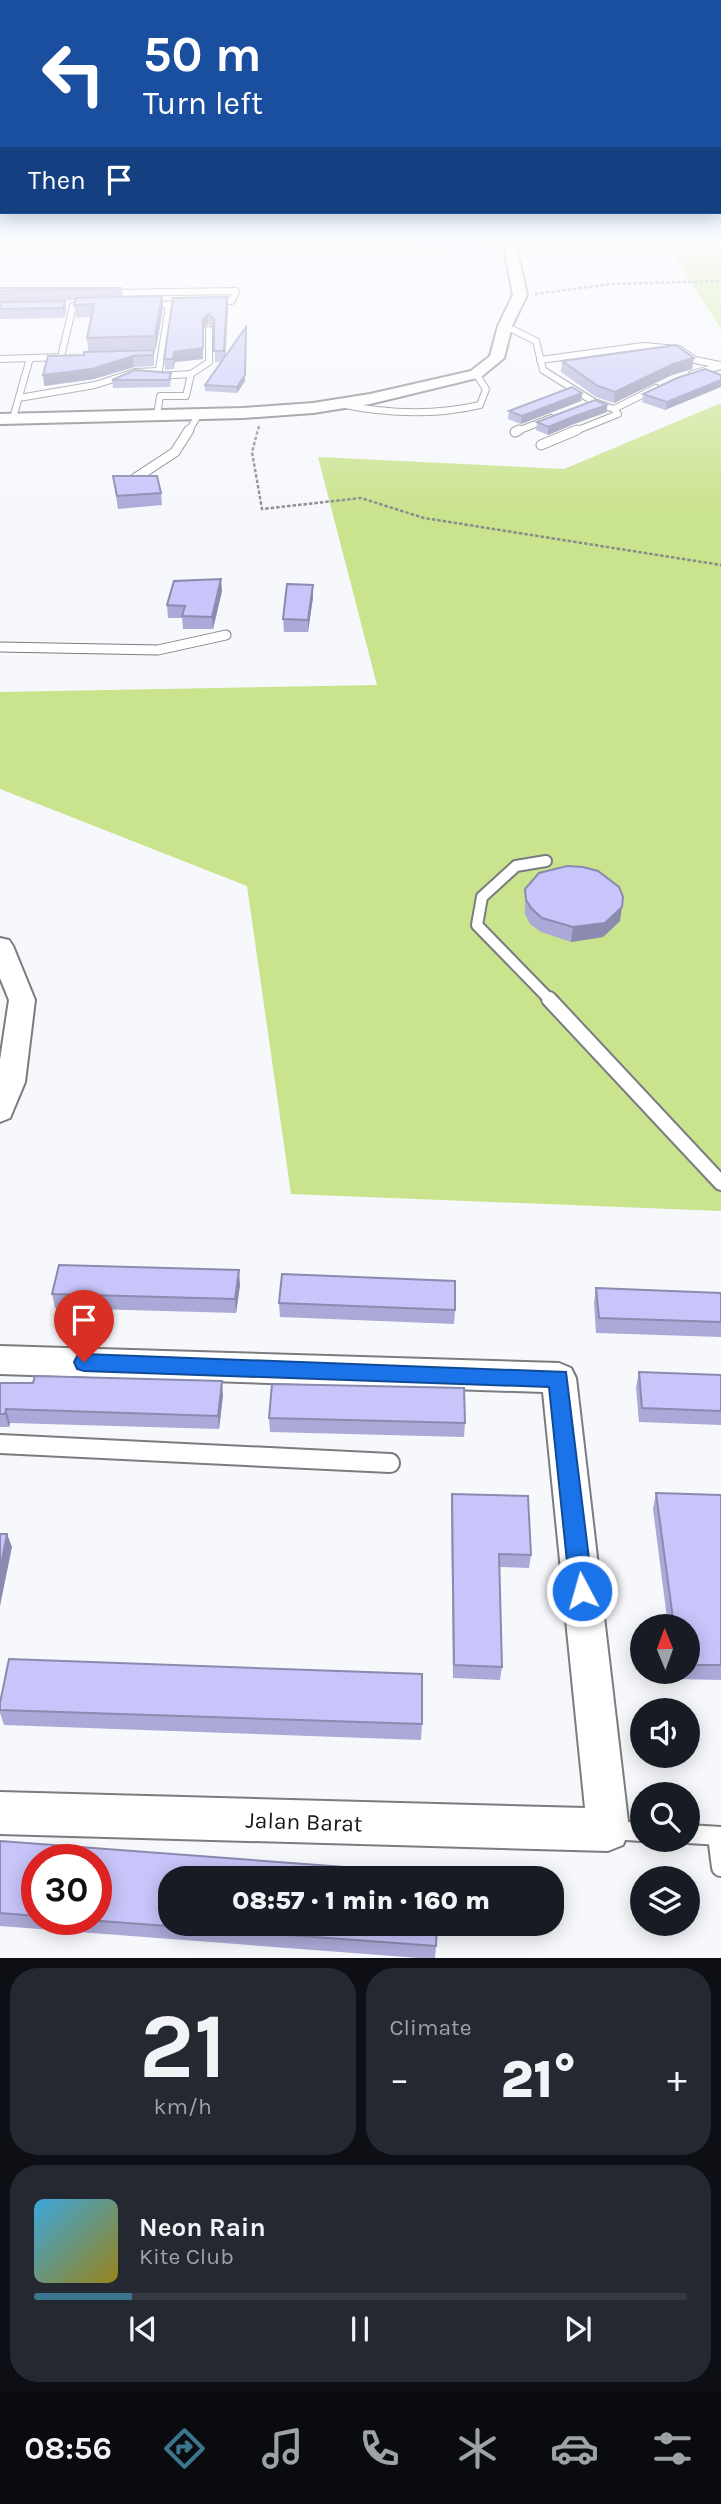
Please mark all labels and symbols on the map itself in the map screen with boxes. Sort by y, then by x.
pin [54,1290,114,1362]
position arrow [545,1554,619,1628]
north arrow [630,1614,700,1684]
street label: Jalan Barat [245,1806,363,1838]
speed limit sign: 30 [21,1844,112,1935]

